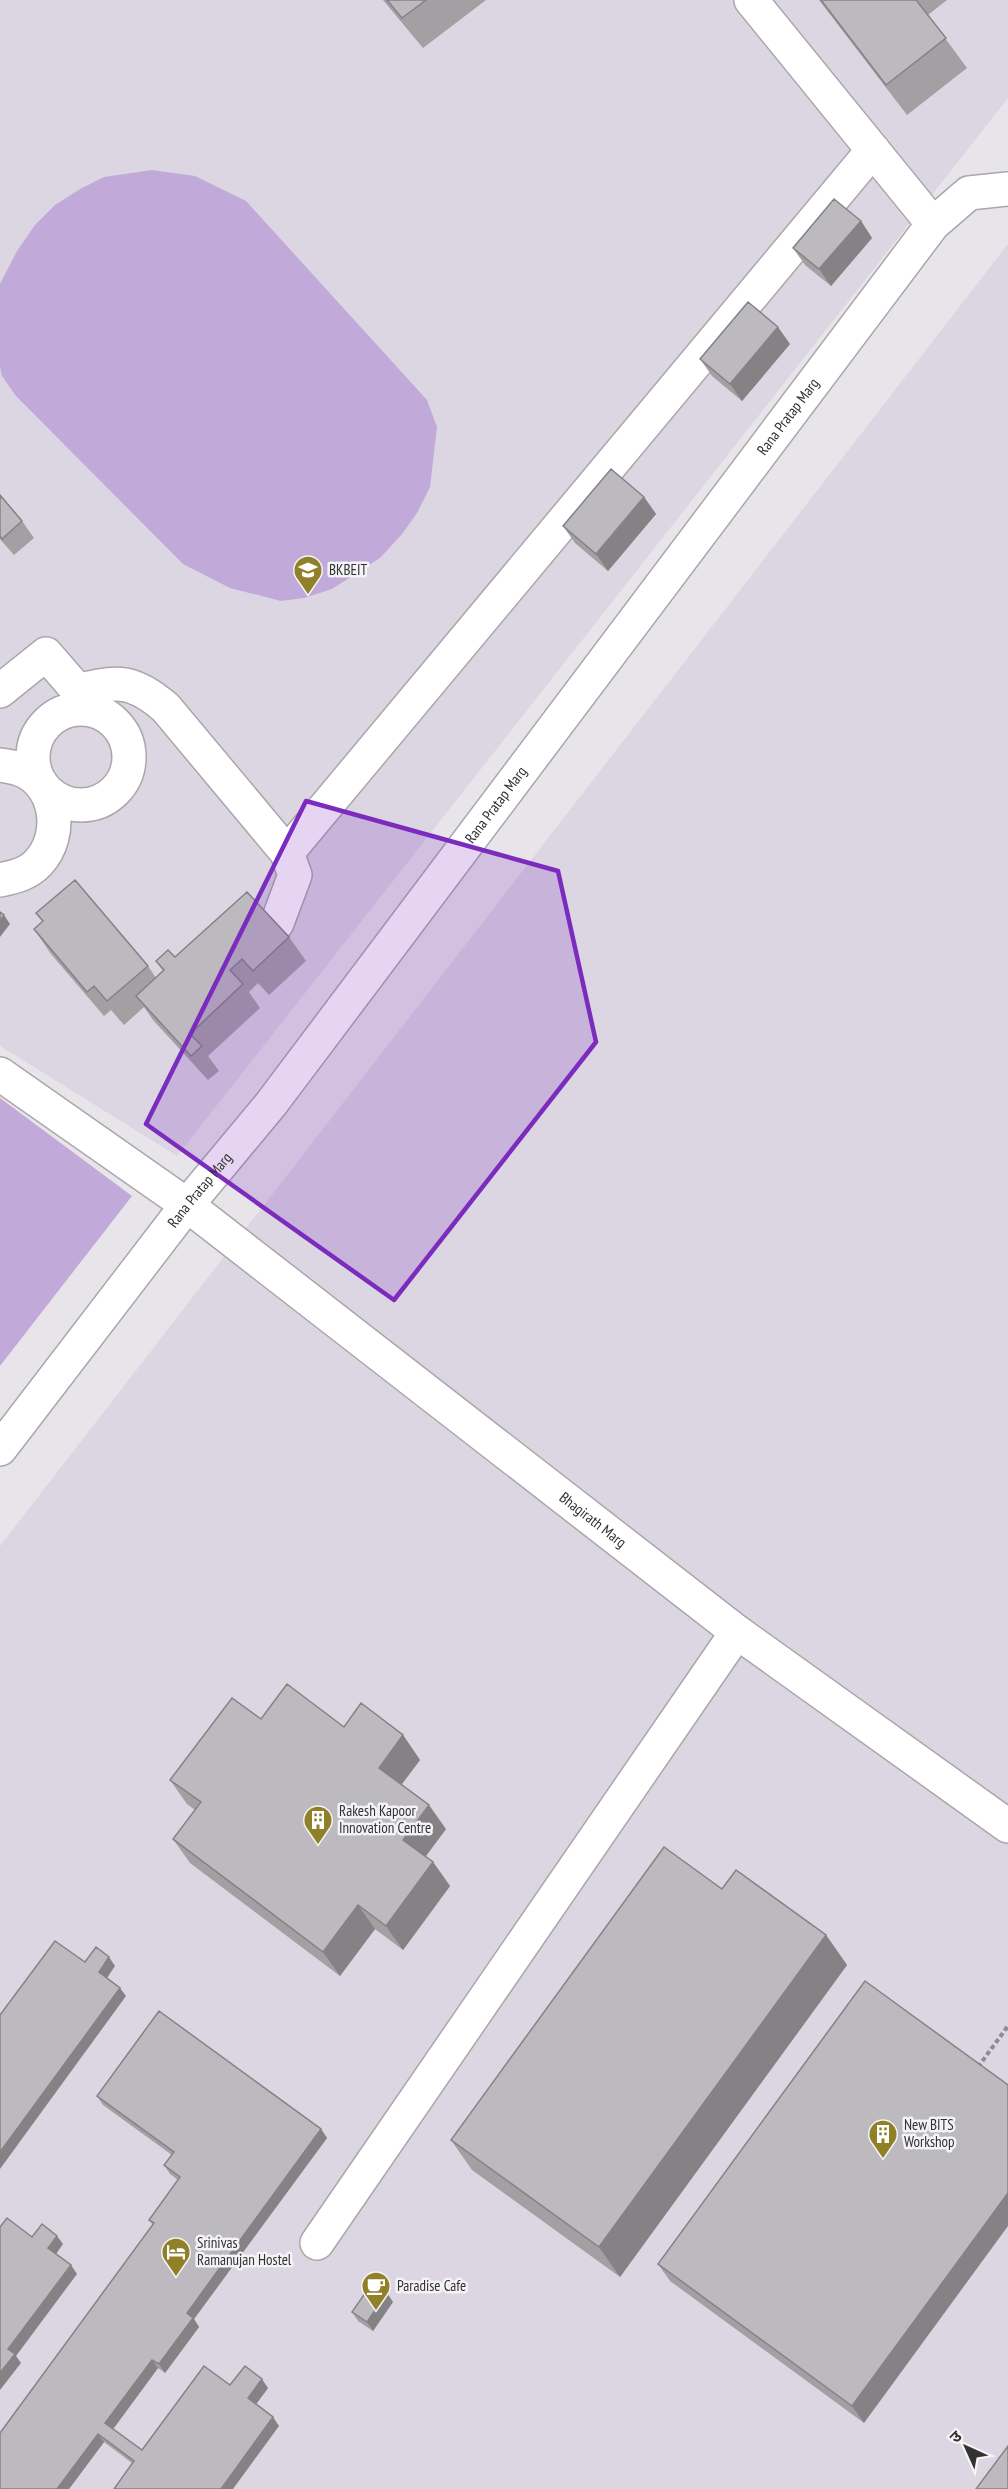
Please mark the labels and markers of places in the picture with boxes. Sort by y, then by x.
school or university icon: BKBEIT [292,554,324,596]
place label: BKBEIT [329,560,367,579]
place label: Rakesh Kapoor Innovation Centre [339,1801,431,1837]
building icon: Rakesh Kapoor Innovation Centre [302,1804,334,1846]
place label: New BITS Workshop [904,2115,955,2151]
building icon: New BITS Workshop [867,2118,899,2160]
place label: Srinivas Ramanujan Hostel [197,2233,292,2269]
hotel icon: Srinivas Ramanujan Hostel [160,2236,192,2278]
cafe icon: Paradise Cafe [360,2270,392,2312]
place label: Paradise Cafe [397,2276,466,2295]

